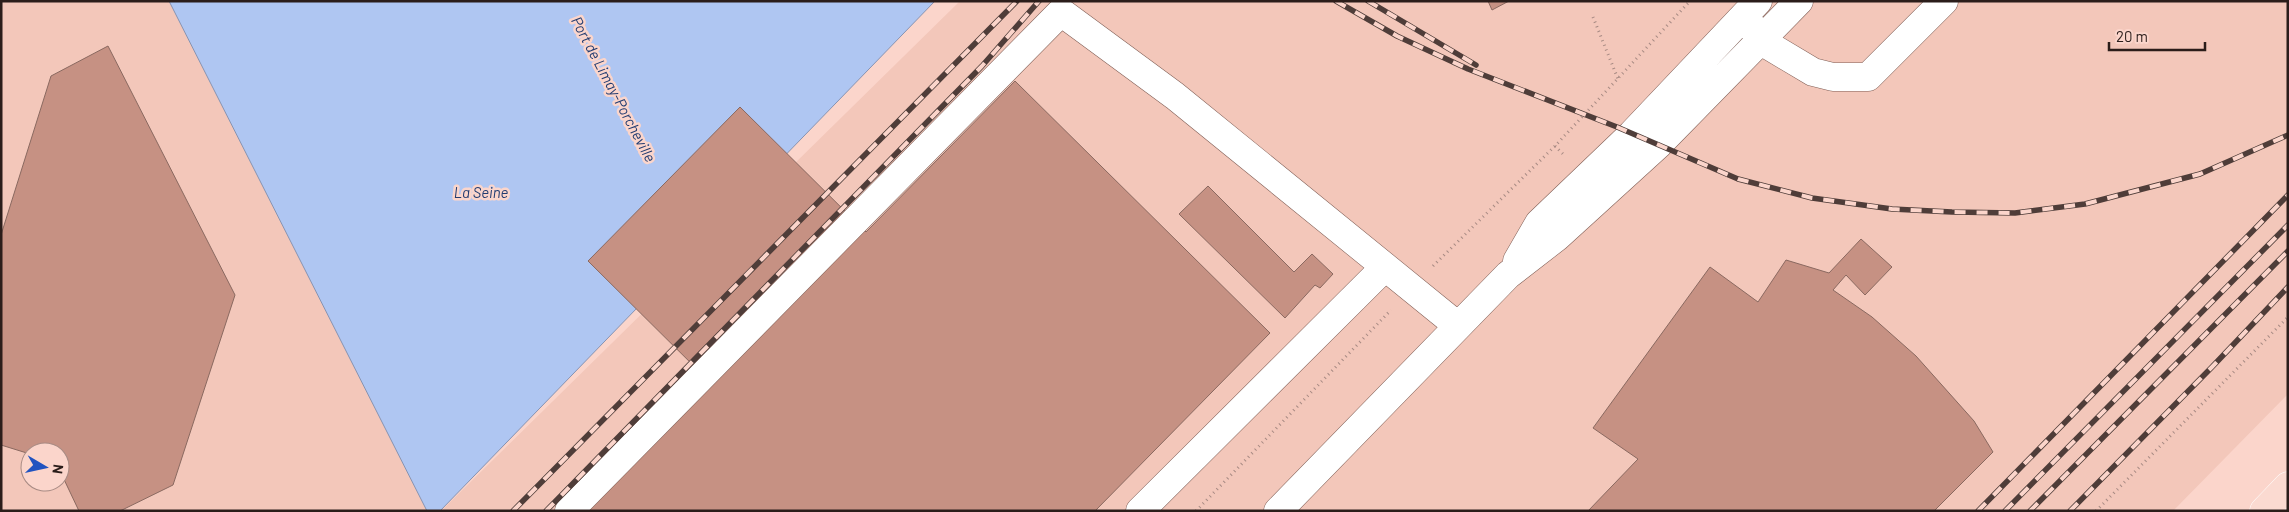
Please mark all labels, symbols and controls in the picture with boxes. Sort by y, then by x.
water label: Port de Limay-Porcheville [568,13,660,165]
scale bar [2109,20,2205,52]
text: 20 m [2116,27,2148,45]
water label: La Seine [454,183,509,201]
north arrow [20,442,70,492]
text: N [49,463,67,475]

